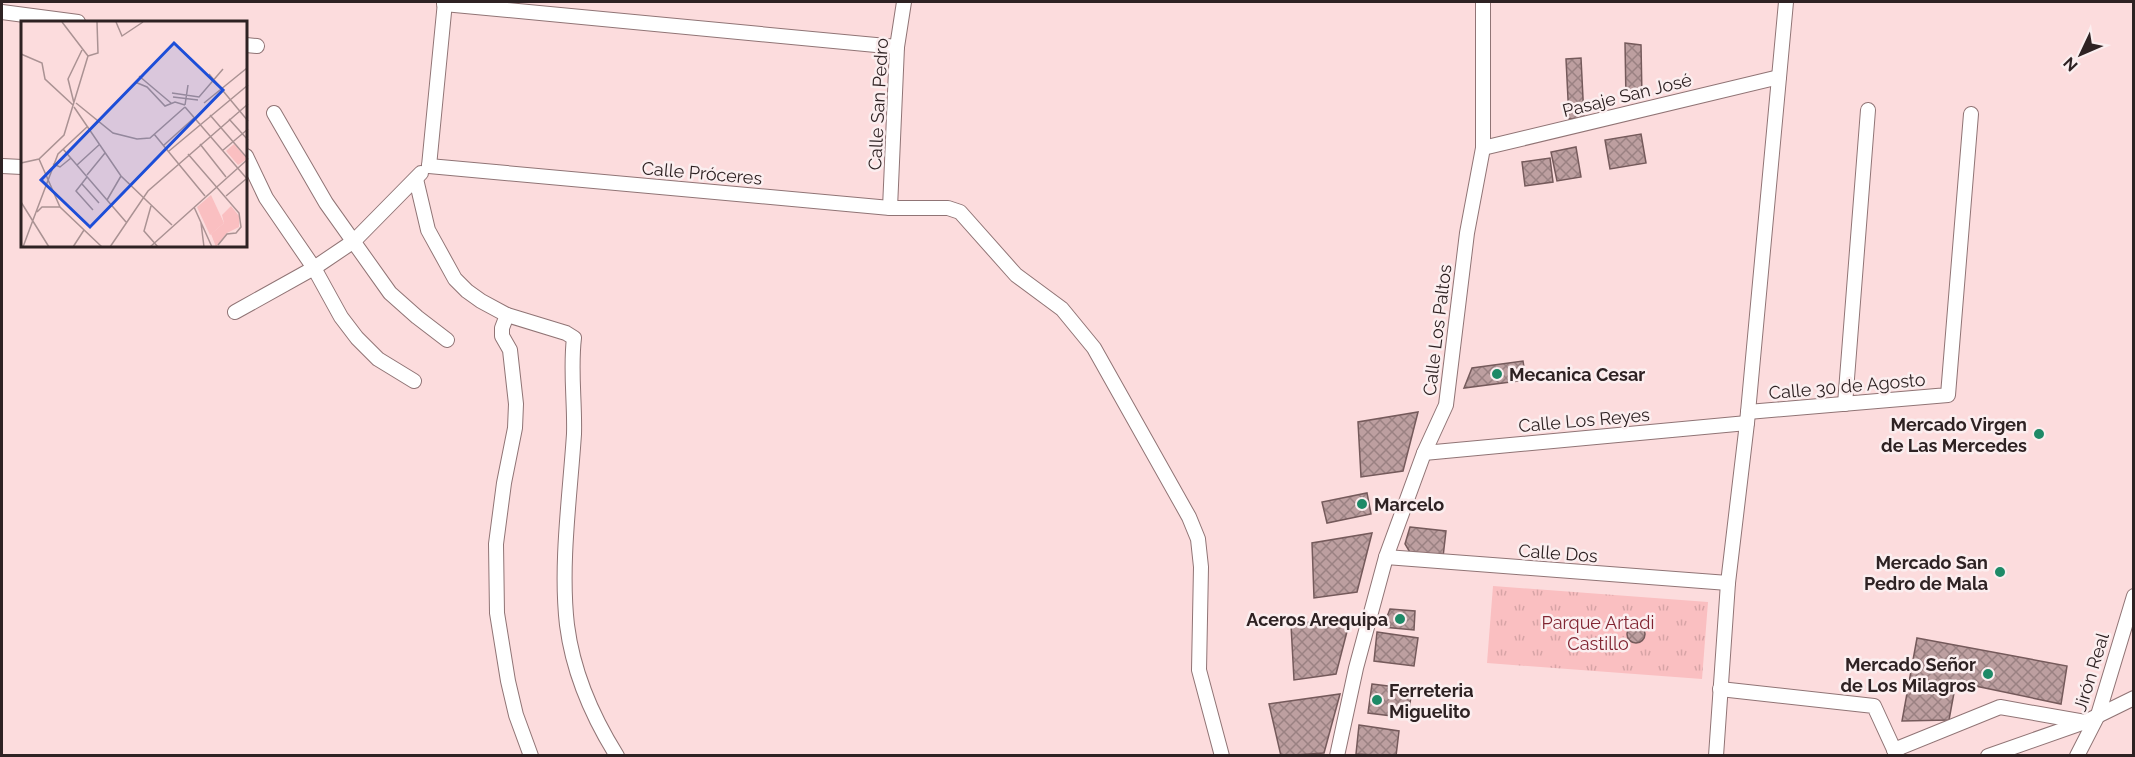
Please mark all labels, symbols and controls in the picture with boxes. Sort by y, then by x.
inset map [21,21,248,248]
north arrow [2051,24,2111,84]
street label: Calle San Pedro [864,37,892,171]
text: N [2059,53,2082,75]
street label: Pasaje San José [1560,69,1694,121]
street label: Calle Próceres [641,157,763,189]
street label: Calle Los Paltos [1419,263,1456,397]
place label: Mecanica Cesar [1509,364,1645,385]
marker: Mecanica Cesar [1490,367,1504,381]
street label: Calle 30 de Agosto [1768,369,1926,403]
street label: Calle Los Reyes [1517,404,1651,436]
place label: Mercado Virgen de Las Mercedes [1881,414,2027,456]
marker: Mercado Virgen de Las Mercedes [2032,427,2046,441]
place label: Marcelo [1374,494,1444,515]
marker: Marcelo [1355,497,1369,511]
street label: Calle Dos [1518,540,1599,566]
place label: Mercado San Pedro de Mala [1864,552,1988,594]
marker: Mercado San Pedro de Mala [1993,565,2007,579]
place label: Aceros Arequipa [1246,609,1388,630]
marker: Aceros Arequipa [1393,612,1407,626]
park label: Parque Artadi Castillo [1542,612,1654,654]
street label: Jirón Real [2069,630,2113,714]
place label: Mercado Señor de Los Milagros [1840,654,1976,696]
marker: Mercado Señor de Los Milagros [1981,667,1995,681]
place label: Ferreteria Miguelito [1389,680,1474,722]
marker: Ferreteria Miguelito [1370,693,1384,707]

